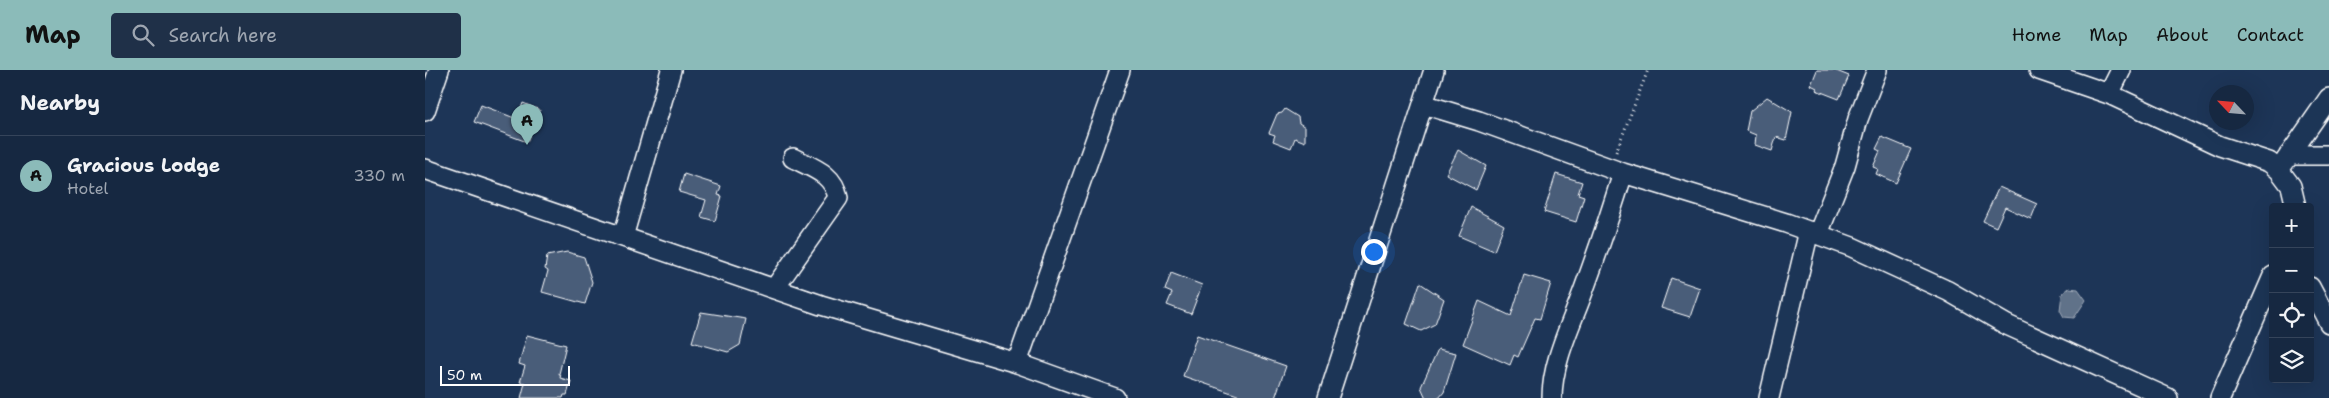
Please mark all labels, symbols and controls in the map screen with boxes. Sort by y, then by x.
search box [111,13,461,58]
text: Map [25,19,81,51]
icon: search [129,21,157,49]
text: Search here [169,23,277,48]
text: Home [2012,23,2061,47]
text: Map [2089,23,2128,47]
text: About [2156,23,2209,47]
text: Contact [2237,23,2304,47]
north arrow [2209,85,2254,130]
text: Nearby [20,89,100,117]
pin: A [511,104,543,145]
text: Gracious Lodge [67,153,220,178]
text: A [30,165,42,186]
text: 330 m [353,165,405,186]
text: Hotel [67,178,108,199]
map controls [2269,203,2314,383]
button: + [2269,203,2314,248]
your location [1361,239,1387,265]
button: − [2269,248,2314,293]
button: locate [2269,293,2314,338]
button: layers [2269,338,2314,383]
scale bar [440,363,570,386]
text: 50 m [447,366,482,384]

